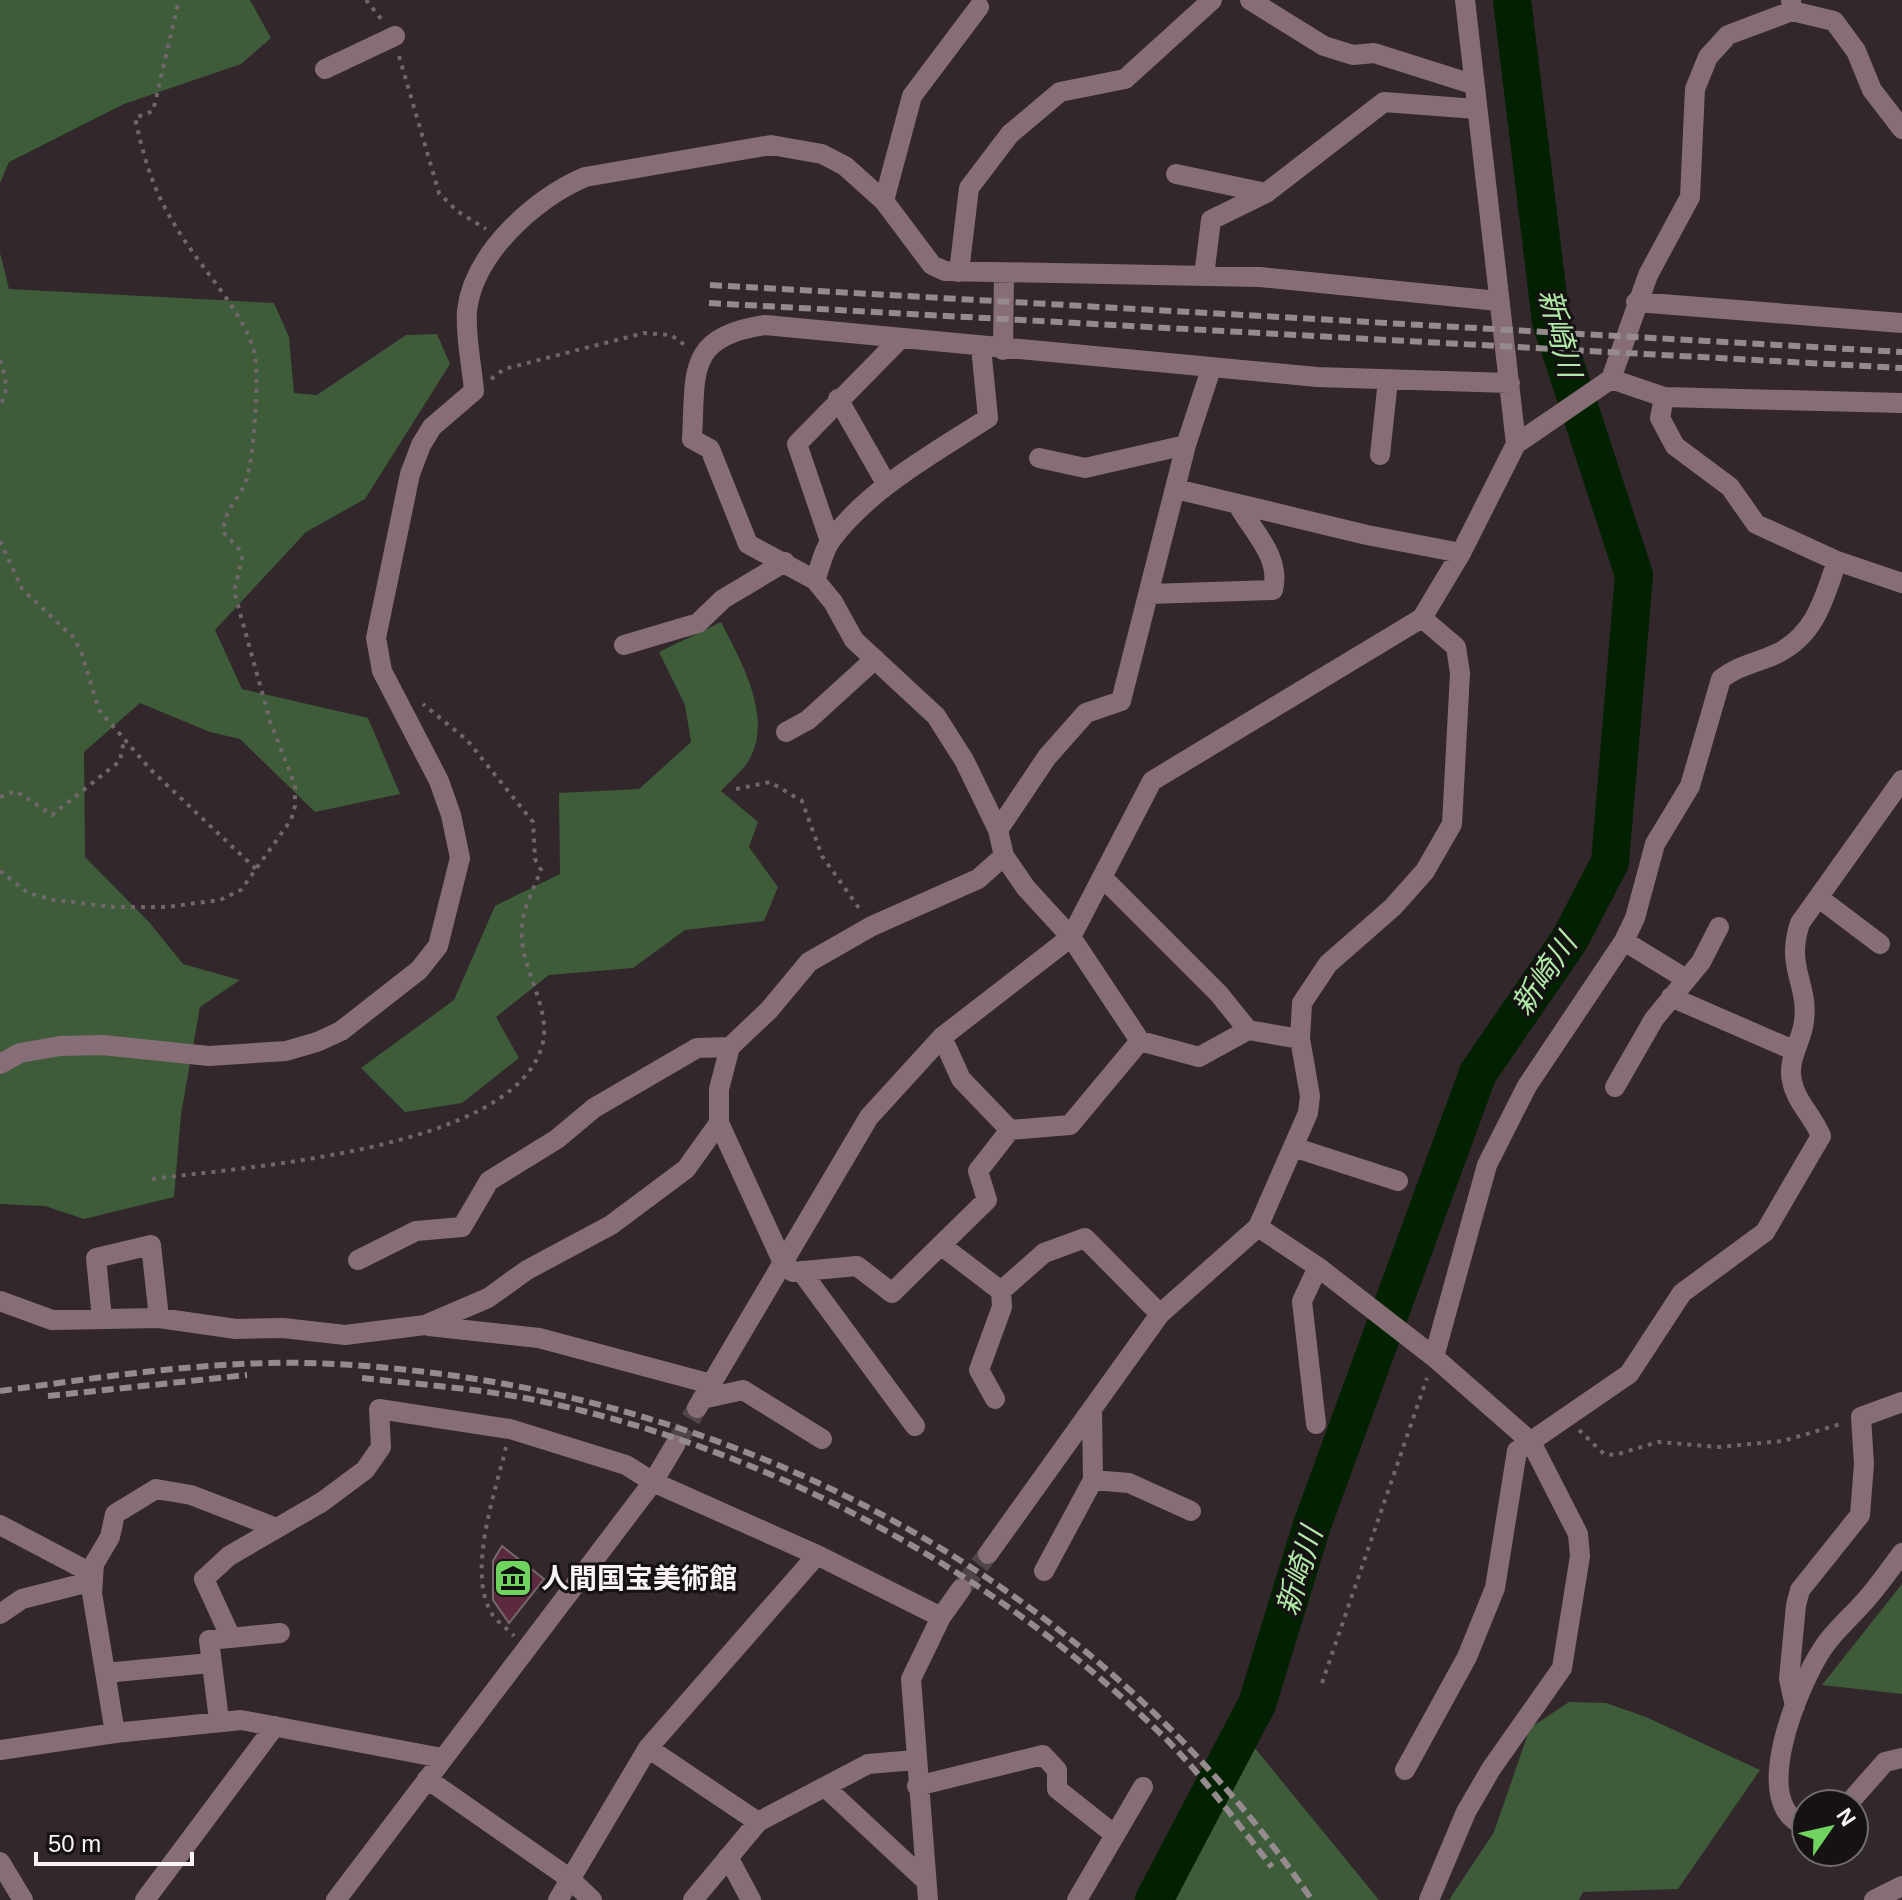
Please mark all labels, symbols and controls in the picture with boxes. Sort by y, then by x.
water label: 新崎川 [1533,285,1588,384]
water label: 新崎川 [1505,925,1585,1021]
water label: 新崎川 [1270,1520,1329,1619]
museum icon: 人間国宝美術館 [492,1557,534,1599]
place label: 人間国宝美術館 [541,1563,737,1594]
north arrow [1790,1788,1870,1868]
text: N [1831,1804,1861,1831]
scale bar [36,1816,192,1866]
text: 50 m [48,1830,101,1857]

